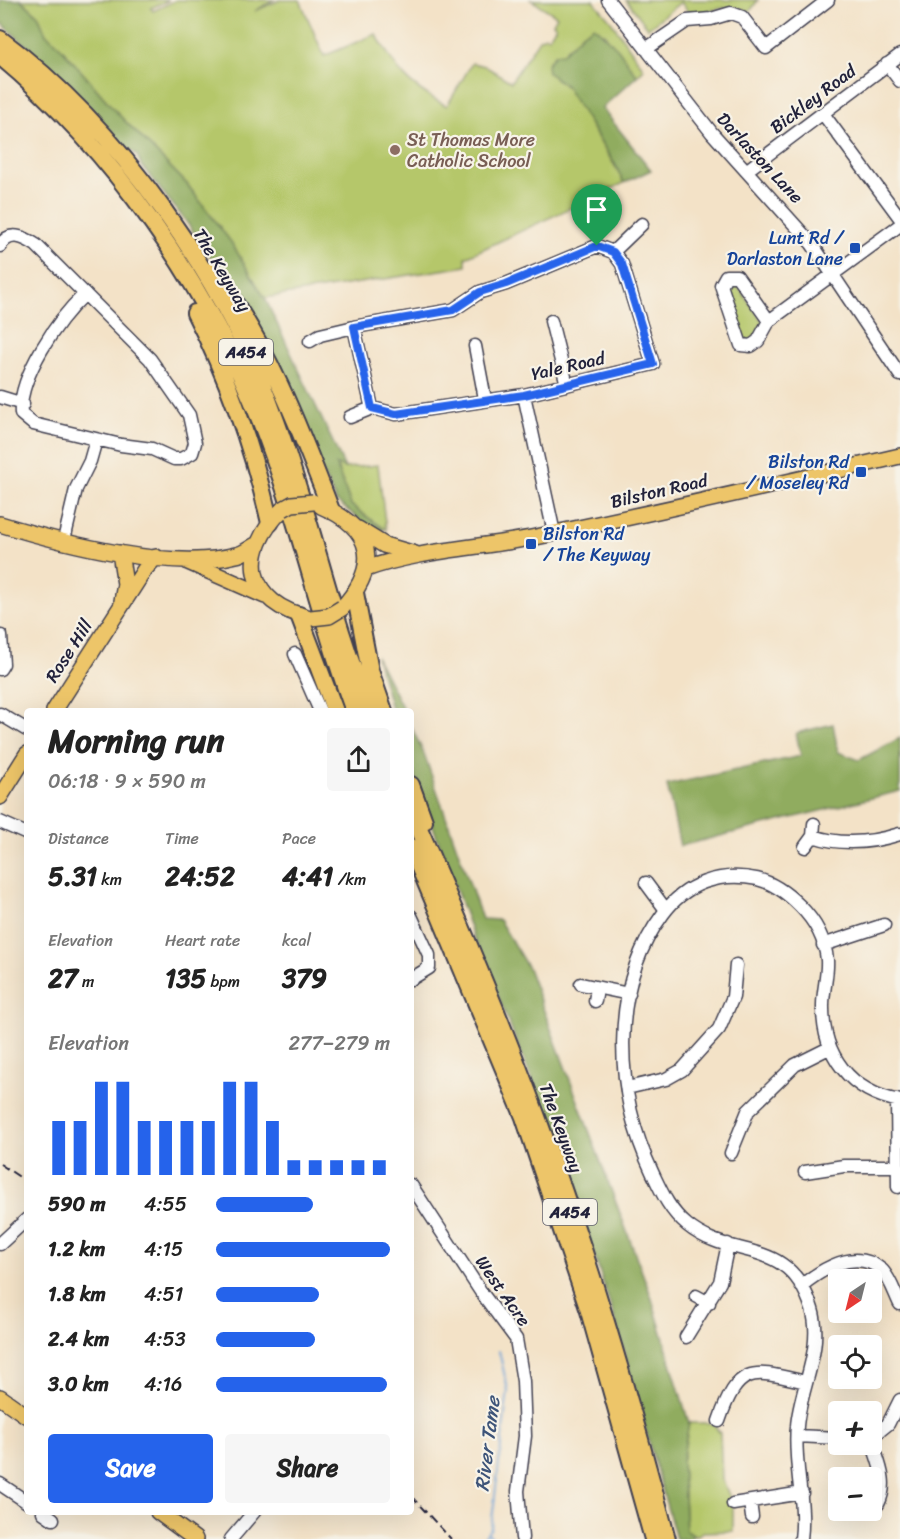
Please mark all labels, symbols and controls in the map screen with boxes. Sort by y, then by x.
street label: Bickley Road [763,55,864,142]
street label: Darlaston Lane [709,105,811,211]
place label: St Thomas More Catholic School [407,124,535,177]
marker: St Thomas More Catholic School [388,143,402,157]
pin [571,184,622,246]
icon: arrive [580,193,613,226]
street label: The Keyway [184,222,260,319]
place label: Lunt Rd / Darlaston Lane [727,222,845,275]
marker: Lunt Rd / Darlaston Lane [848,241,862,255]
road number: A454 [219,339,273,365]
street label: Yale Road [528,342,609,390]
place label: Bilston Rd / Moseley Rd [746,446,851,499]
street label: Bilston Road [607,464,712,518]
marker: Bilston Rd / Moseley Rd [854,465,868,479]
place label: Bilston Rd / The Keyway [543,518,651,571]
marker: Bilston Rd / The Keyway [524,537,538,551]
street label: Rose Hill [36,612,102,689]
text: Morning run [48,712,224,770]
button: share [327,728,390,791]
text: 06:18 · 9 × 590 m [48,764,206,799]
text: Distance [48,824,109,853]
text: Time [165,824,199,853]
text: Pace [282,824,316,853]
text: 5.31 [48,853,97,899]
text: 24:52 [165,853,235,899]
text: 4:41 [282,853,334,899]
text: km [97,865,122,894]
text: /km [334,865,366,894]
text: Elevation [48,926,113,955]
text: Heart rate [165,926,240,955]
text: kcal [282,926,311,955]
text: 27 [48,955,78,1001]
text: 135 [165,955,206,1001]
text: 379 [282,955,327,1001]
text: m [78,967,94,996]
text: bpm [206,967,240,996]
text: Elevation [48,1026,129,1061]
text: 277–279 m [288,1026,390,1061]
street label: The Keyway [530,1078,592,1178]
text: 590 m [48,1187,106,1222]
text: 4:55 [144,1187,187,1222]
road number: A454 [543,1199,597,1225]
text: 1.2 km [48,1232,105,1267]
text: 4:15 [144,1232,183,1267]
street label: West Acre [467,1248,539,1334]
north arrow [828,1269,882,1323]
map controls [828,1269,882,1521]
text: 1.8 km [48,1277,106,1312]
text: 4:51 [144,1277,183,1312]
text: 2.4 km [48,1322,109,1357]
text: 4:53 [144,1322,186,1357]
button: locate [828,1335,882,1389]
text: 3.0 km [48,1367,109,1402]
text: 4:16 [144,1367,182,1402]
water label: River Tame [464,1393,511,1493]
button: + [828,1401,882,1455]
button: Save [48,1434,213,1503]
button: Share [225,1434,390,1503]
button: − [828,1467,882,1521]

